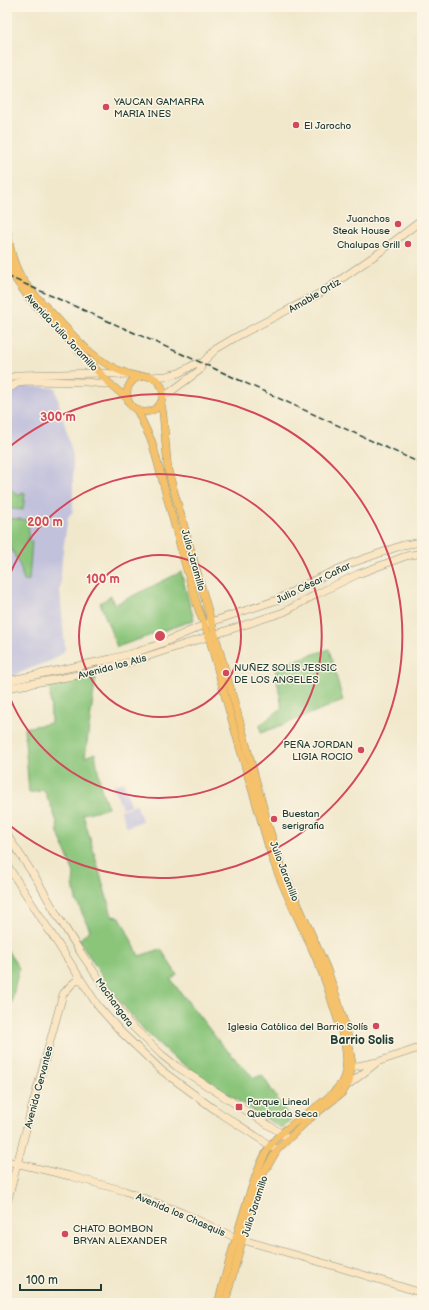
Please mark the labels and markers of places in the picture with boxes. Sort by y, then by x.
place label: YAUCAN GAMARRA MARIA INES [113,96,205,120]
marker: YAUCAN GAMARRA MARIA INES [101,102,111,112]
marker: El Jarocho [291,120,301,130]
place label: El Jarocho [304,120,352,132]
place label: Juanchos Steak House [333,213,390,237]
marker: Juanchos Steak House [393,219,403,229]
place label: Chalupas Grill [337,239,400,251]
marker: Chalupas Grill [403,239,413,249]
centre of rings [153,629,167,643]
place label: NUÑEZ SOLIS JESSIC DE LOS ANGELES [234,662,337,686]
marker: NUÑEZ SOLIS JESSIC DE LOS ANGELES [221,668,231,678]
place label: PEÑA JORDAN LIGIA ROCIO [284,739,353,763]
marker: PEÑA JORDAN LIGIA ROCIO [356,745,366,755]
place label: Buestan serigrafia [282,808,325,832]
marker: Buestan serigrafia [269,814,279,824]
place label: Iglesia Católica del Barrio Solís [228,1021,368,1033]
marker: Iglesia Católica del Barrio Solís [371,1021,381,1031]
place label: Parque Lineal Quebrada Seca [247,1096,318,1120]
marker: Parque Lineal Quebrada Seca [234,1102,244,1112]
place label: CHATO BOMBON BRYAN ALEXANDER [73,1223,167,1247]
marker: CHATO BOMBON BRYAN ALEXANDER [60,1229,70,1239]

